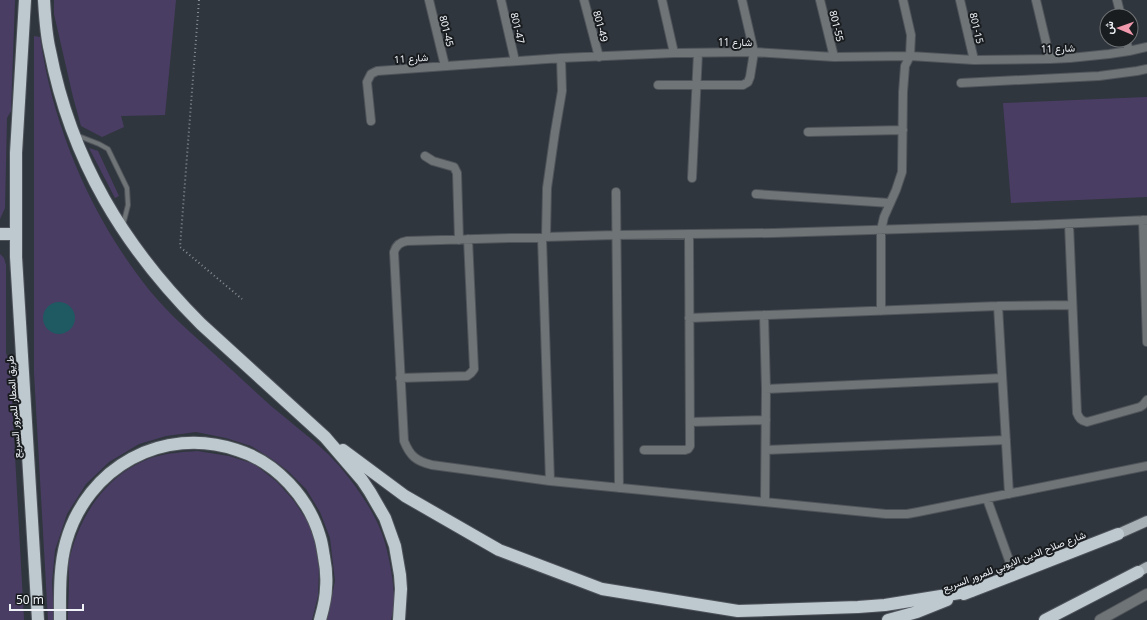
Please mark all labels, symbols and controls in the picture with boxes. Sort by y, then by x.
north arrow [1099,8,1139,48]
street label: 801-49 [590,9,612,43]
street label: 801-55 [826,9,848,43]
street label: 801-47 [508,11,528,45]
street label: 801-15 [967,11,987,45]
street label: 801-45 [436,14,458,48]
text: ش [1101,21,1116,35]
street label: شارع 11 [718,35,752,49]
street label: شارع 11 [1041,40,1075,56]
street label: شارع 11 [393,50,429,66]
street label: طريق المطار للمرور السريع [2,355,24,459]
street label: شارع صلاح الدين الايوبي للمرور السريع [940,527,1088,597]
scale bar [10,586,83,612]
text: 50 m [16,591,44,608]

